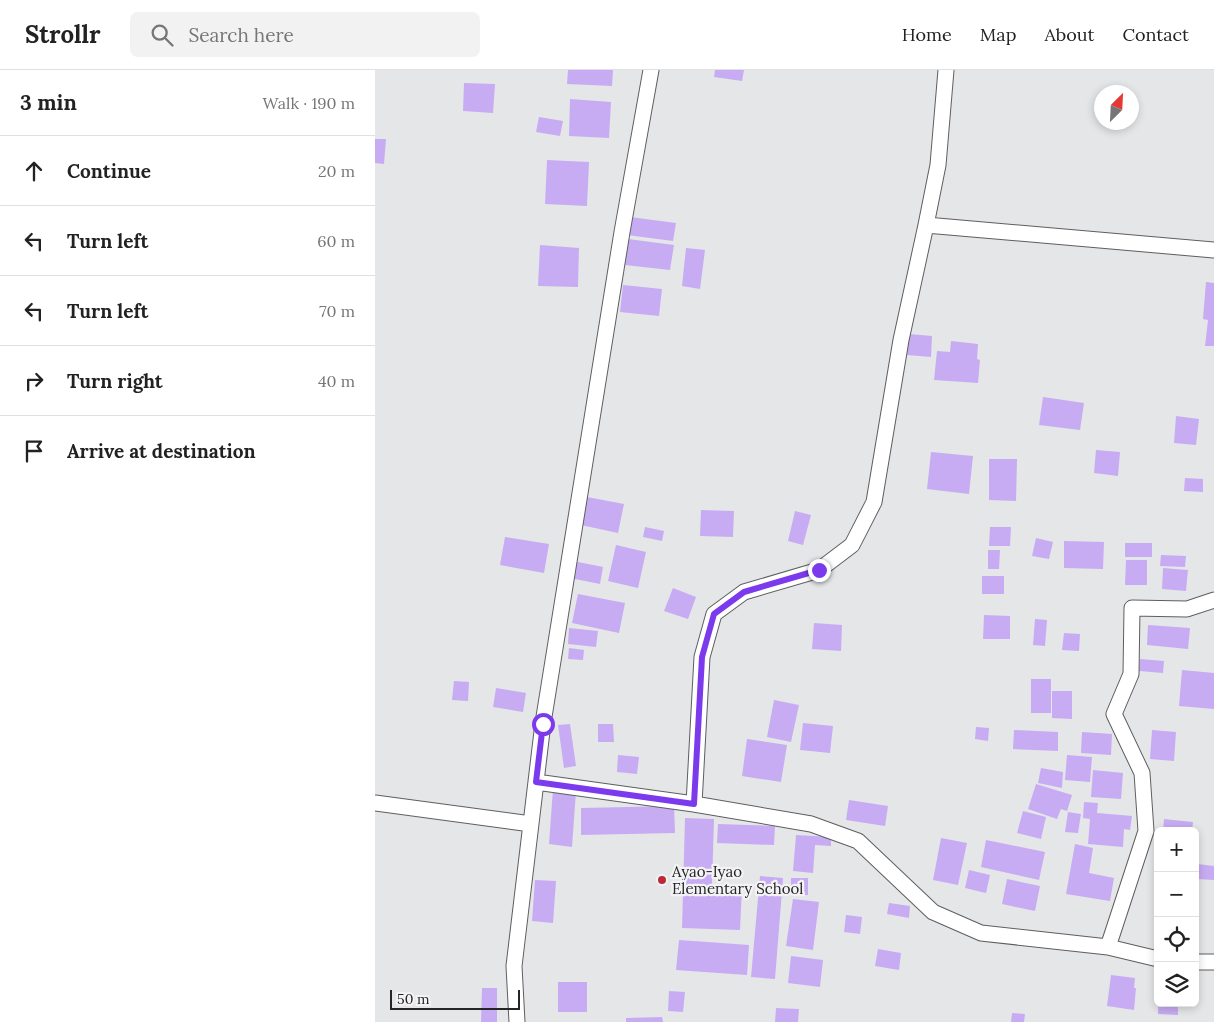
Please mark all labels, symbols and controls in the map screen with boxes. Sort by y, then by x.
search box [130,12,480,57]
text: Strollr [25,19,100,50]
icon: search [148,21,176,49]
text: Search here [188,23,294,47]
text: Home [902,23,952,46]
text: Map [980,23,1016,46]
text: About [1044,23,1094,46]
text: Contact [1122,23,1189,46]
north arrow [1094,85,1139,130]
text: 3 min [20,89,77,116]
text: Walk · 190 m [263,93,355,113]
icon: ahead [20,157,48,185]
text: Continue [67,159,151,183]
text: 20 m [318,161,355,181]
icon: left [20,227,48,255]
text: Turn left [67,229,148,253]
text: 60 m [317,231,355,251]
icon: left [20,297,48,325]
text: Turn left [67,299,148,323]
text: 70 m [319,301,355,321]
icon: right [20,367,48,395]
text: Turn right [67,369,163,393]
text: 40 m [318,371,355,391]
icon: arrive [20,437,48,465]
text: Arrive at destination [67,439,256,463]
route end [808,559,831,582]
route start [532,713,555,736]
map controls [1154,827,1199,1007]
button: + [1154,827,1199,872]
place label: Ayao-Iyao Elementary School [671,862,803,898]
button: − [1154,872,1199,917]
marker: Ayao-Iyao Elementary School [656,874,668,886]
button: locate [1154,917,1199,962]
button: layers [1154,962,1199,1007]
scale bar [390,987,520,1010]
text: 50 m [397,990,430,1008]

